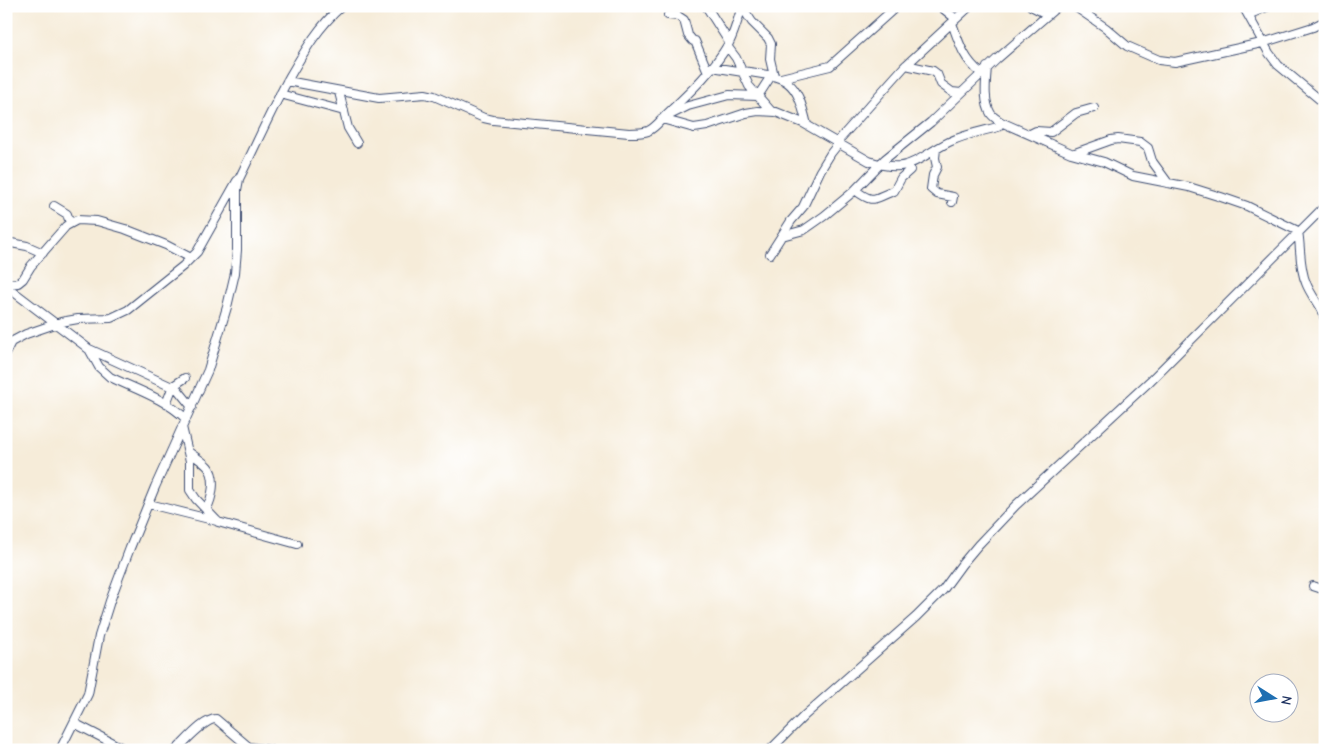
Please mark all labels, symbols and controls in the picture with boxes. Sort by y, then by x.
north arrow [1248,674,1298,724]
text: N [1277,694,1295,706]

